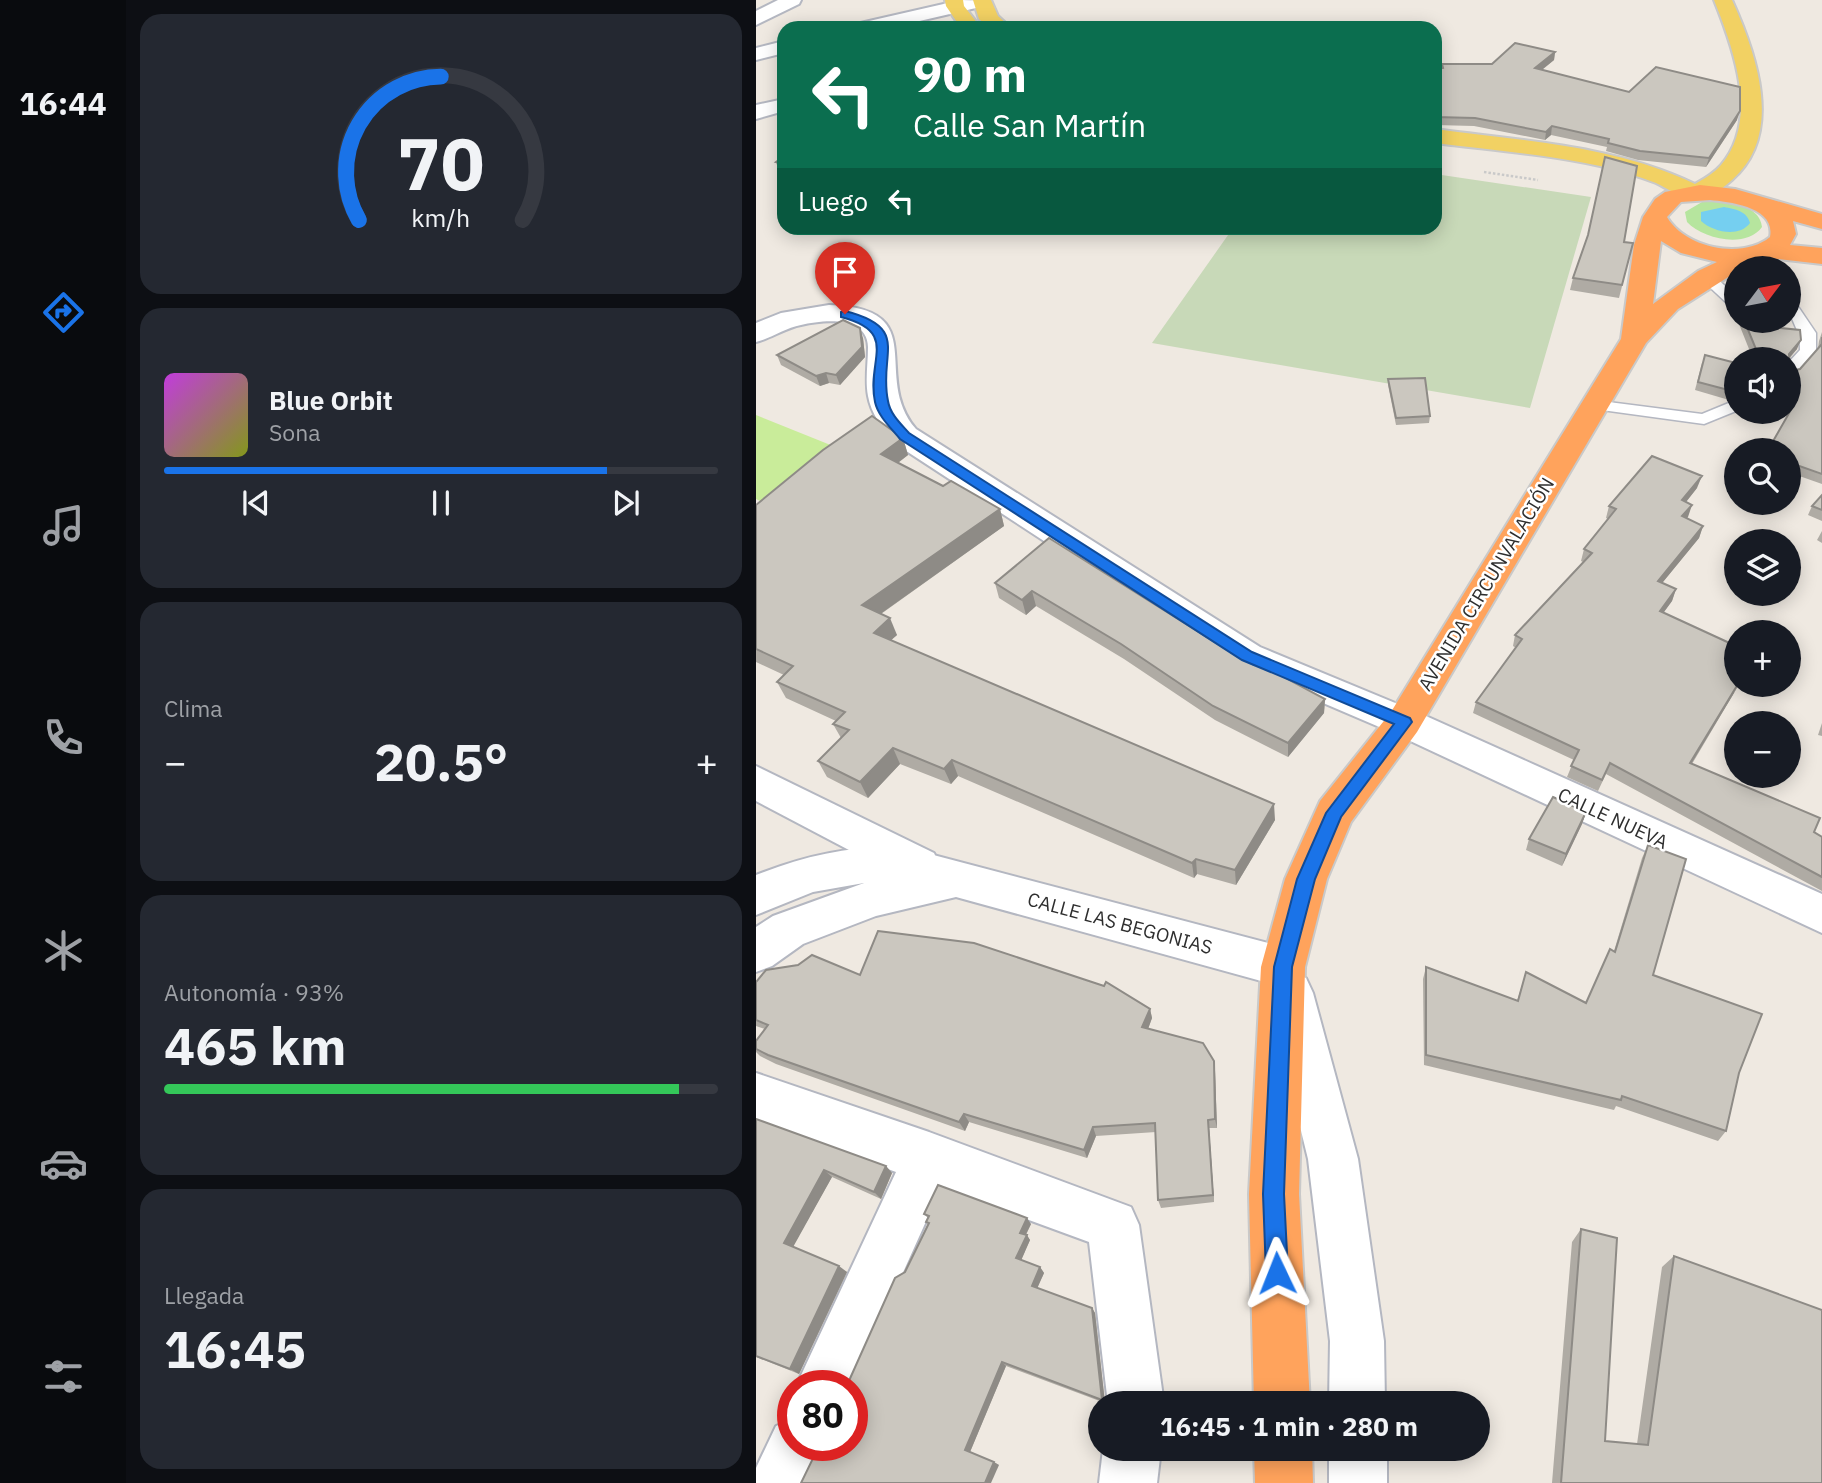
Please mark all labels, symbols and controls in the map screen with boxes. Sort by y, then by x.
text: 90 m [913,42,1027,105]
icon: left [798,49,889,140]
text: 16:44 [19,82,107,124]
text: Calle San Martín [913,104,1146,146]
text: 70 [397,115,485,210]
icon: left [882,182,920,220]
text: Luego [798,184,868,218]
text: km/h [412,201,470,234]
pin [815,242,875,314]
icon: arrive [826,253,864,291]
north arrow [1724,256,1801,332]
map controls [1724,256,1801,788]
icon: directions [39,288,88,337]
button: sound [1724,347,1801,424]
text: Blue Orbit [269,383,393,417]
text: Sona [269,417,321,447]
button: search [1724,438,1801,515]
street label: AVENIDA CIRCUNVALACIÓN [1413,473,1559,695]
icon: previous [237,484,275,522]
icon: pause [422,484,460,522]
icon: next [607,484,645,522]
icon: music [39,501,88,550]
button: layers [1724,529,1801,606]
button: + [1724,620,1801,697]
text: Clima [164,693,223,723]
button: − [1724,711,1801,788]
icon: phone [39,713,88,762]
text: 20.5° [374,728,508,795]
text: − [164,737,187,786]
text: + [695,737,718,786]
street label: CALLE NUEVA [1554,782,1672,854]
street label: CALLE LAS BEGONIAS [1025,887,1215,959]
icon: climate [39,926,88,975]
text: Autonomía · 93% [164,977,344,1007]
text: 465 km [164,1012,346,1079]
icon: car [39,1139,88,1188]
position arrow [1240,1236,1314,1310]
text: Llegada [164,1280,244,1310]
text: 16:45 [164,1315,306,1382]
icon: filters [39,1352,88,1401]
speed limit sign: 80 [777,1370,868,1461]
text: 16:45 · 1 min · 280 m [1160,1409,1418,1443]

